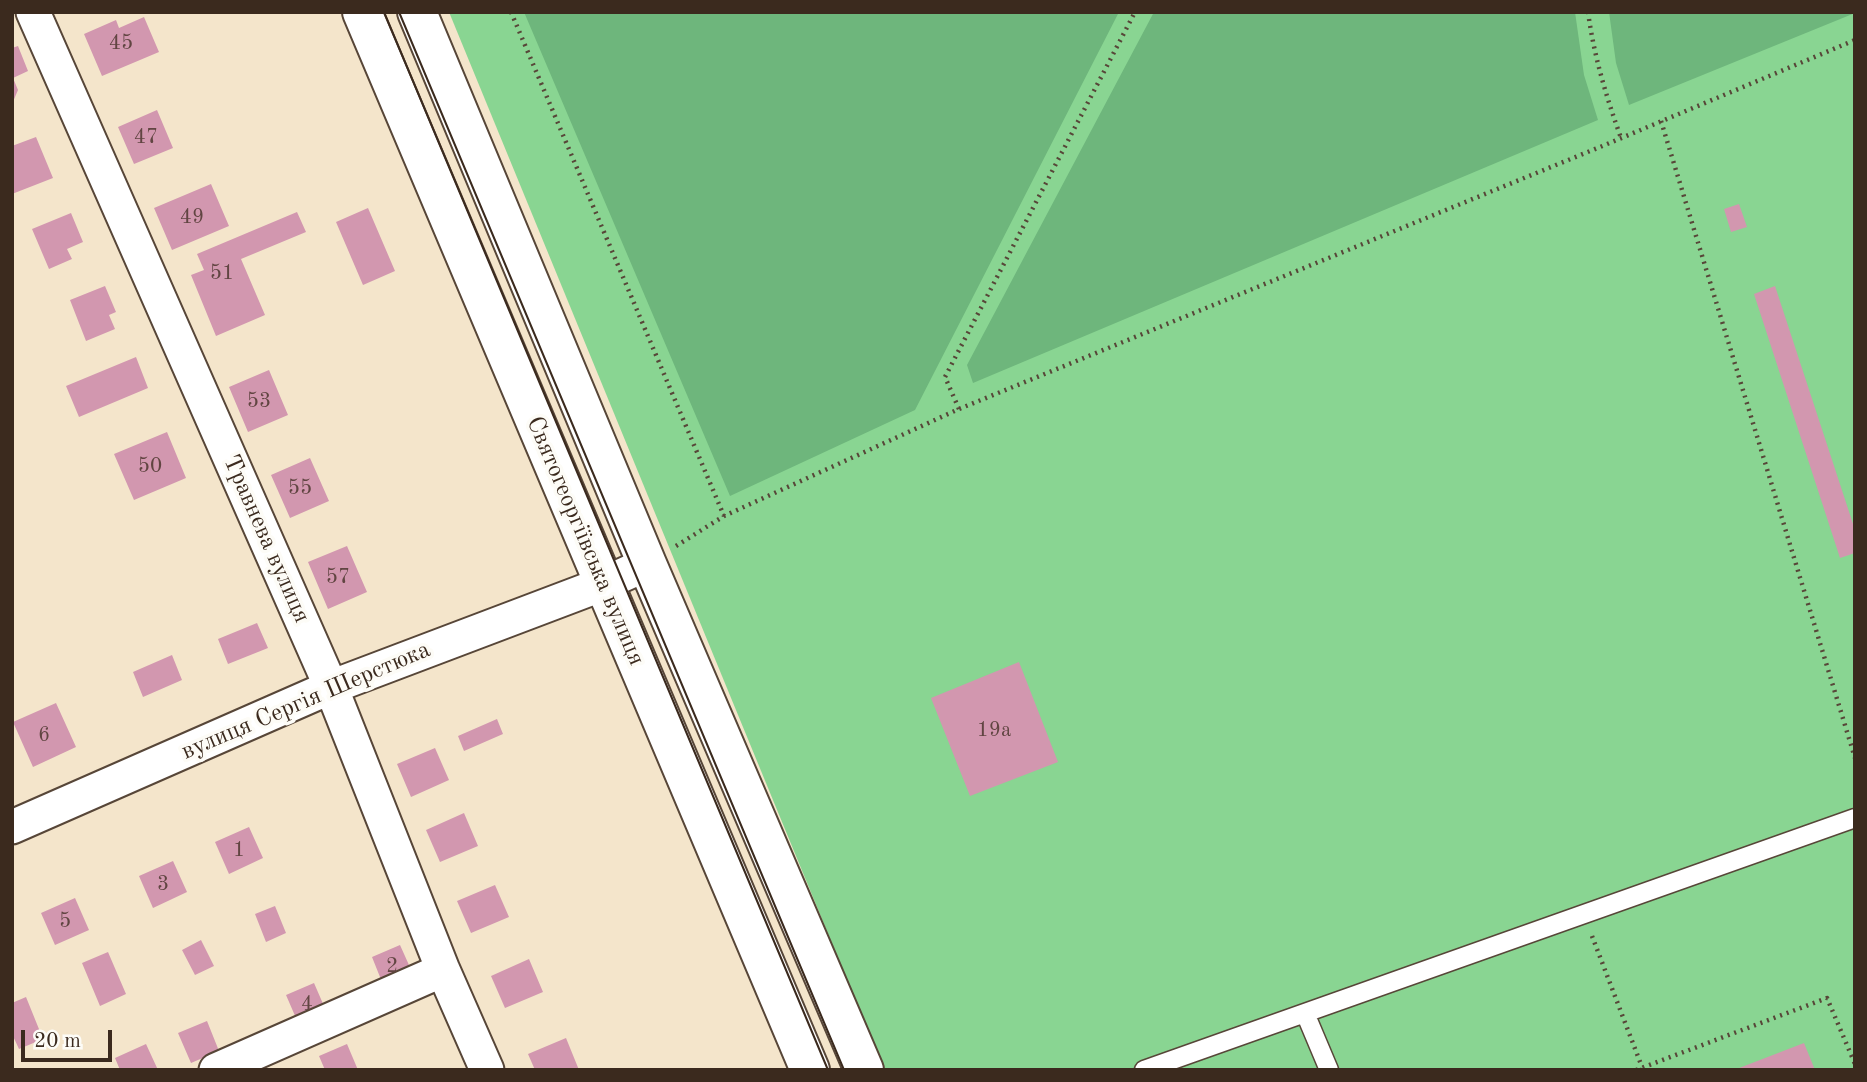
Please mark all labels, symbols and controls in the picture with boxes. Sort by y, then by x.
house number: 45 [109,30,133,56]
house number: 47 [134,124,158,150]
house number: 49 [180,204,204,230]
house number: 51 [210,260,234,286]
house number: 53 [247,388,271,414]
street label: Святогеоргіївська вулиця [519,412,651,670]
street label: Травнева вулиця [216,451,316,627]
house number: 50 [138,453,162,479]
house number: 55 [288,475,312,501]
house number: 57 [326,564,350,590]
street label: вулиця Сергія Шерстюка [177,635,435,767]
house number: 19а [977,717,1011,743]
house number: 6 [38,722,50,748]
house number: 1 [233,837,245,863]
house number: 3 [157,871,169,897]
house number: 5 [59,908,71,934]
house number: 2 [386,953,398,979]
house number: 4 [301,991,313,1017]
scale bar [24,1016,116,1060]
text: 20 m [34,1031,81,1052]

